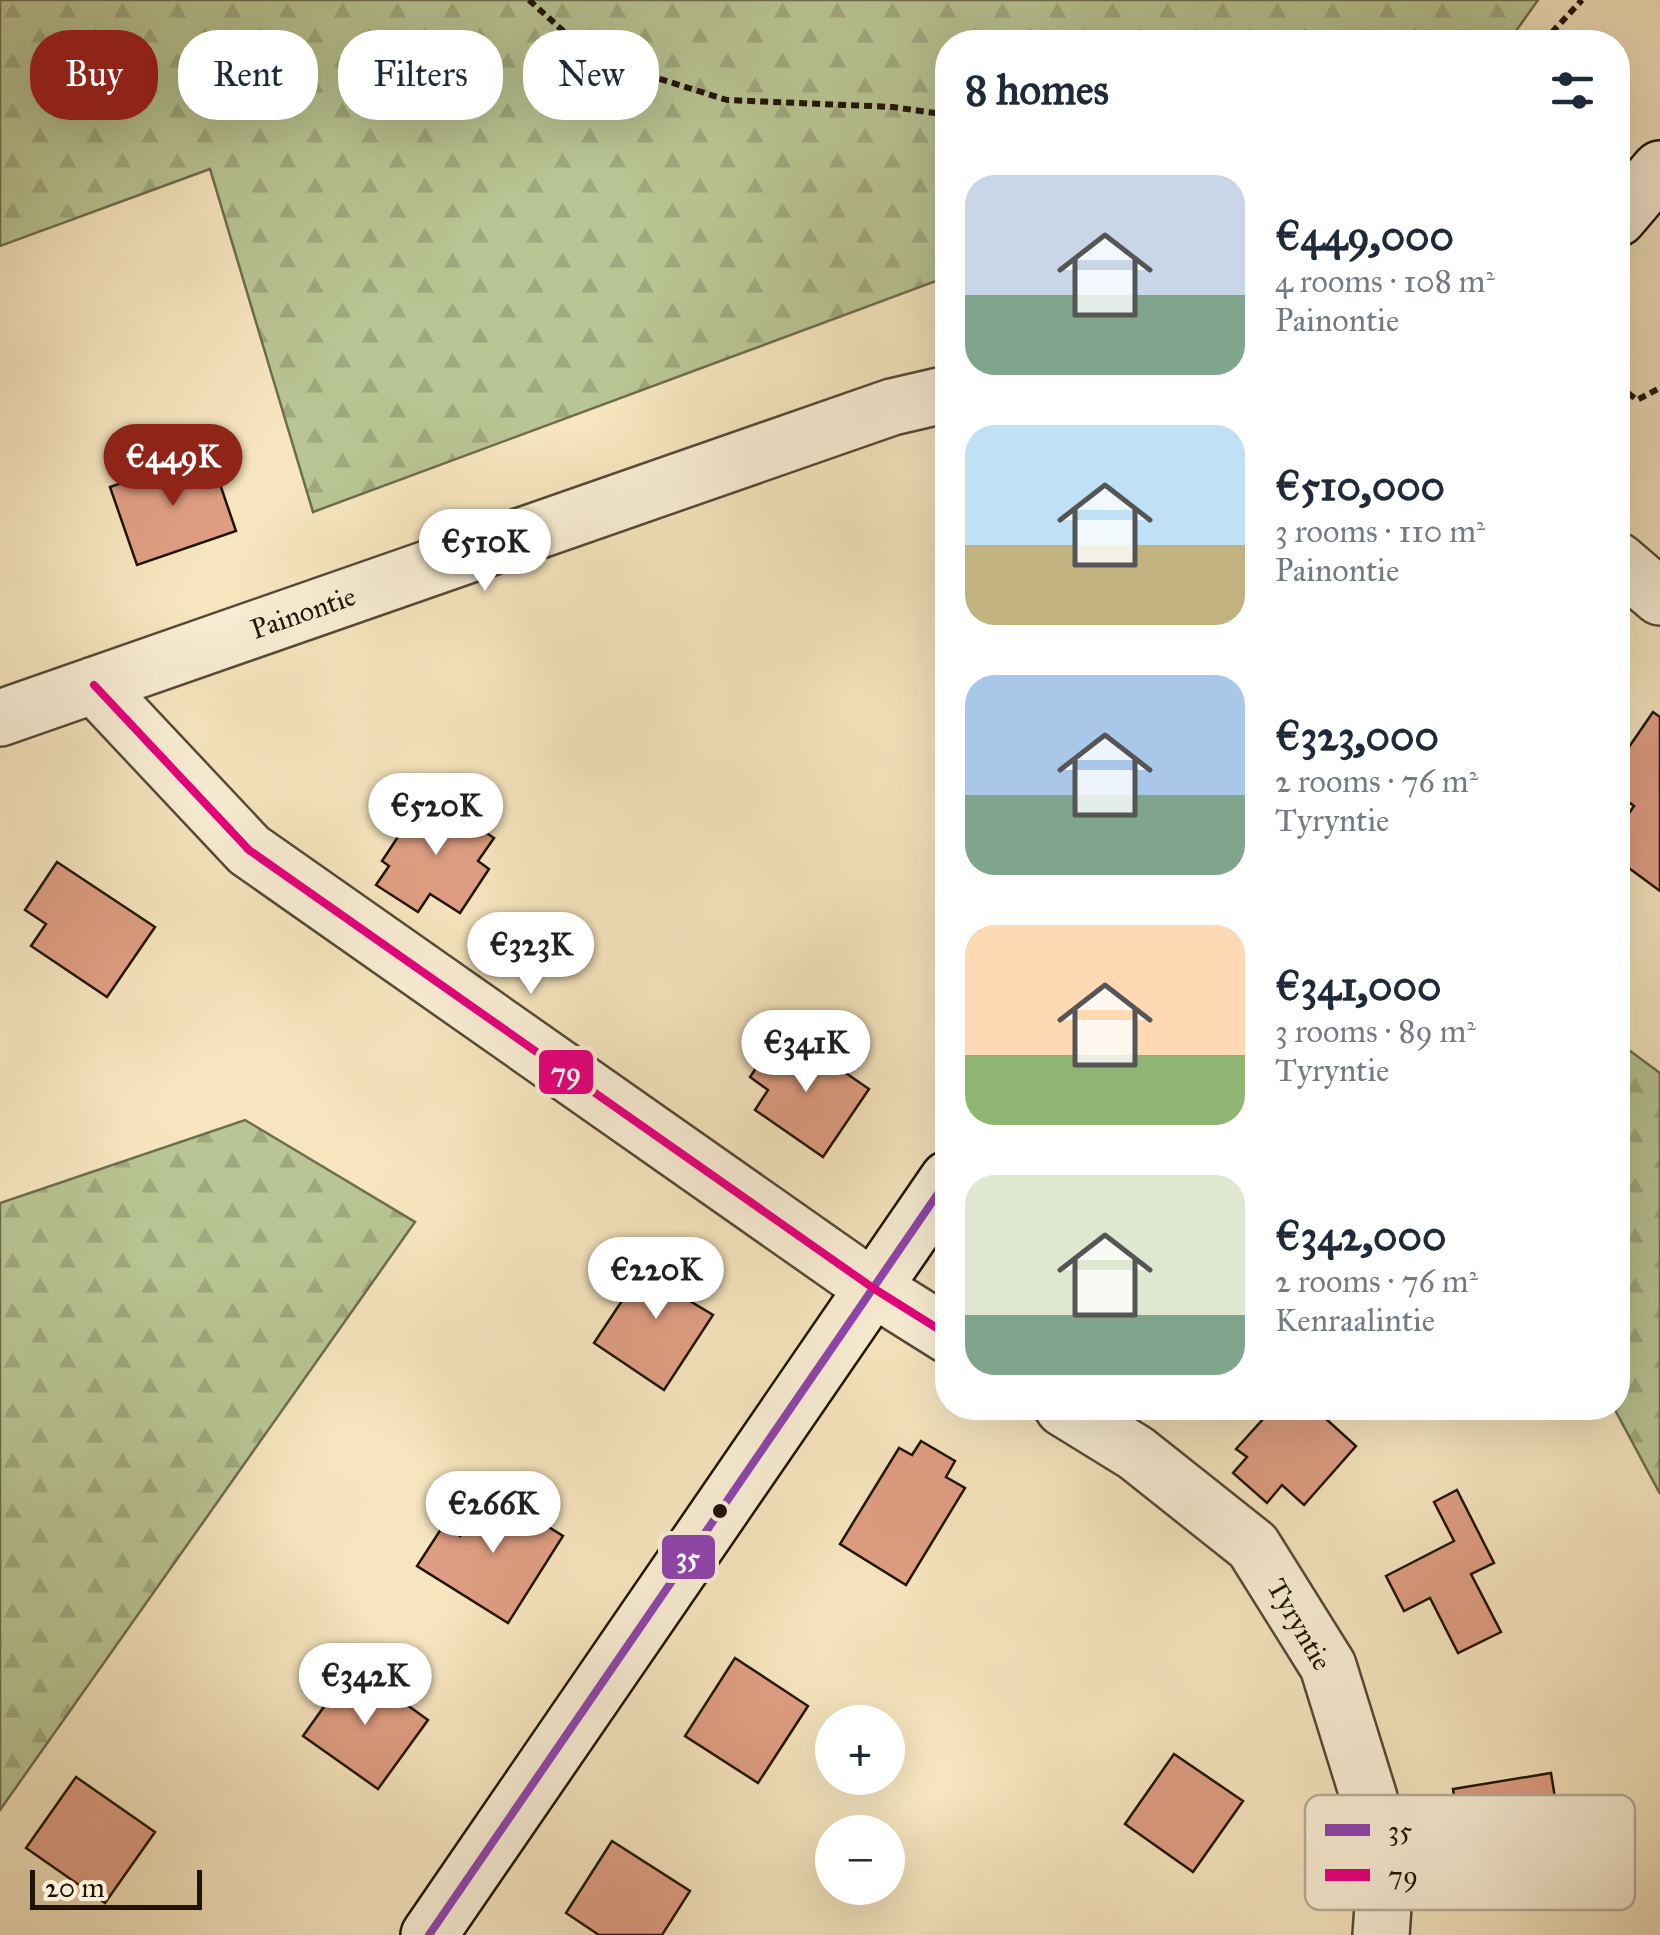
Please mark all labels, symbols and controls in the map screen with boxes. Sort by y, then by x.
chip: Buy [30,30,158,120]
chip: Rent [178,30,318,120]
chip: Filters [338,30,503,120]
chip: New [523,30,659,120]
icon: filters [1545,63,1600,118]
text: 8 homes [965,64,1109,116]
text: €449,000 [1275,210,1454,262]
icon: home [1045,215,1165,335]
text: 4 rooms · 108 m² [1275,262,1495,301]
text: Painontie [1275,301,1399,340]
pin: €449K [103,424,243,509]
text: €449K [126,437,220,476]
text: €510,000 [1275,460,1445,512]
icon: home [1045,465,1165,585]
pin: €510K [415,509,555,594]
text: 3 rooms · 110 m² [1275,512,1485,551]
text: €510K [441,522,529,561]
text: Painontie [1275,551,1399,590]
street label: Painontie [246,578,360,647]
text: €323,000 [1275,710,1439,762]
icon: home [1045,715,1165,835]
text: 2 rooms · 76 m² [1275,762,1478,801]
pin: €520K [366,773,506,858]
text: €520K [390,786,482,825]
text: Tyryntie [1275,801,1389,840]
pin: €323K [461,912,601,997]
text: €323K [489,925,573,964]
text: €341,000 [1275,960,1441,1012]
icon: home [1045,965,1165,1085]
pin: €341K [736,1010,876,1095]
text: 3 rooms · 89 m² [1275,1012,1476,1051]
text: €341K [763,1023,849,1062]
line badge: 79 [537,1048,595,1096]
text: Tyryntie [1275,1051,1389,1090]
text: 79 [551,1055,581,1090]
text: €342,000 [1275,1210,1446,1262]
icon: home [1045,1215,1165,1335]
pin: €220K [586,1237,726,1322]
text: €220K [610,1250,702,1289]
text: 2 rooms · 76 m² [1275,1262,1478,1301]
text: Kenraalintie [1275,1301,1435,1340]
pin: €266K [423,1471,563,1556]
text: €266K [448,1484,538,1523]
unlabelled marker [710,1501,730,1521]
line badge: 35 [660,1533,717,1581]
text: 35 [676,1540,700,1575]
street label: Tyryntie [1259,1572,1340,1676]
pin: €342K [295,1643,435,1728]
text: €342K [321,1656,409,1695]
map controls [815,1705,905,1905]
button: + [815,1705,905,1795]
legend [1305,1795,1635,1910]
text: 35 [1388,1813,1412,1848]
button: − [815,1815,905,1905]
text: 79 [1388,1858,1418,1893]
scale bar [30,1865,202,1910]
text: 20 m [45,1870,105,1905]

